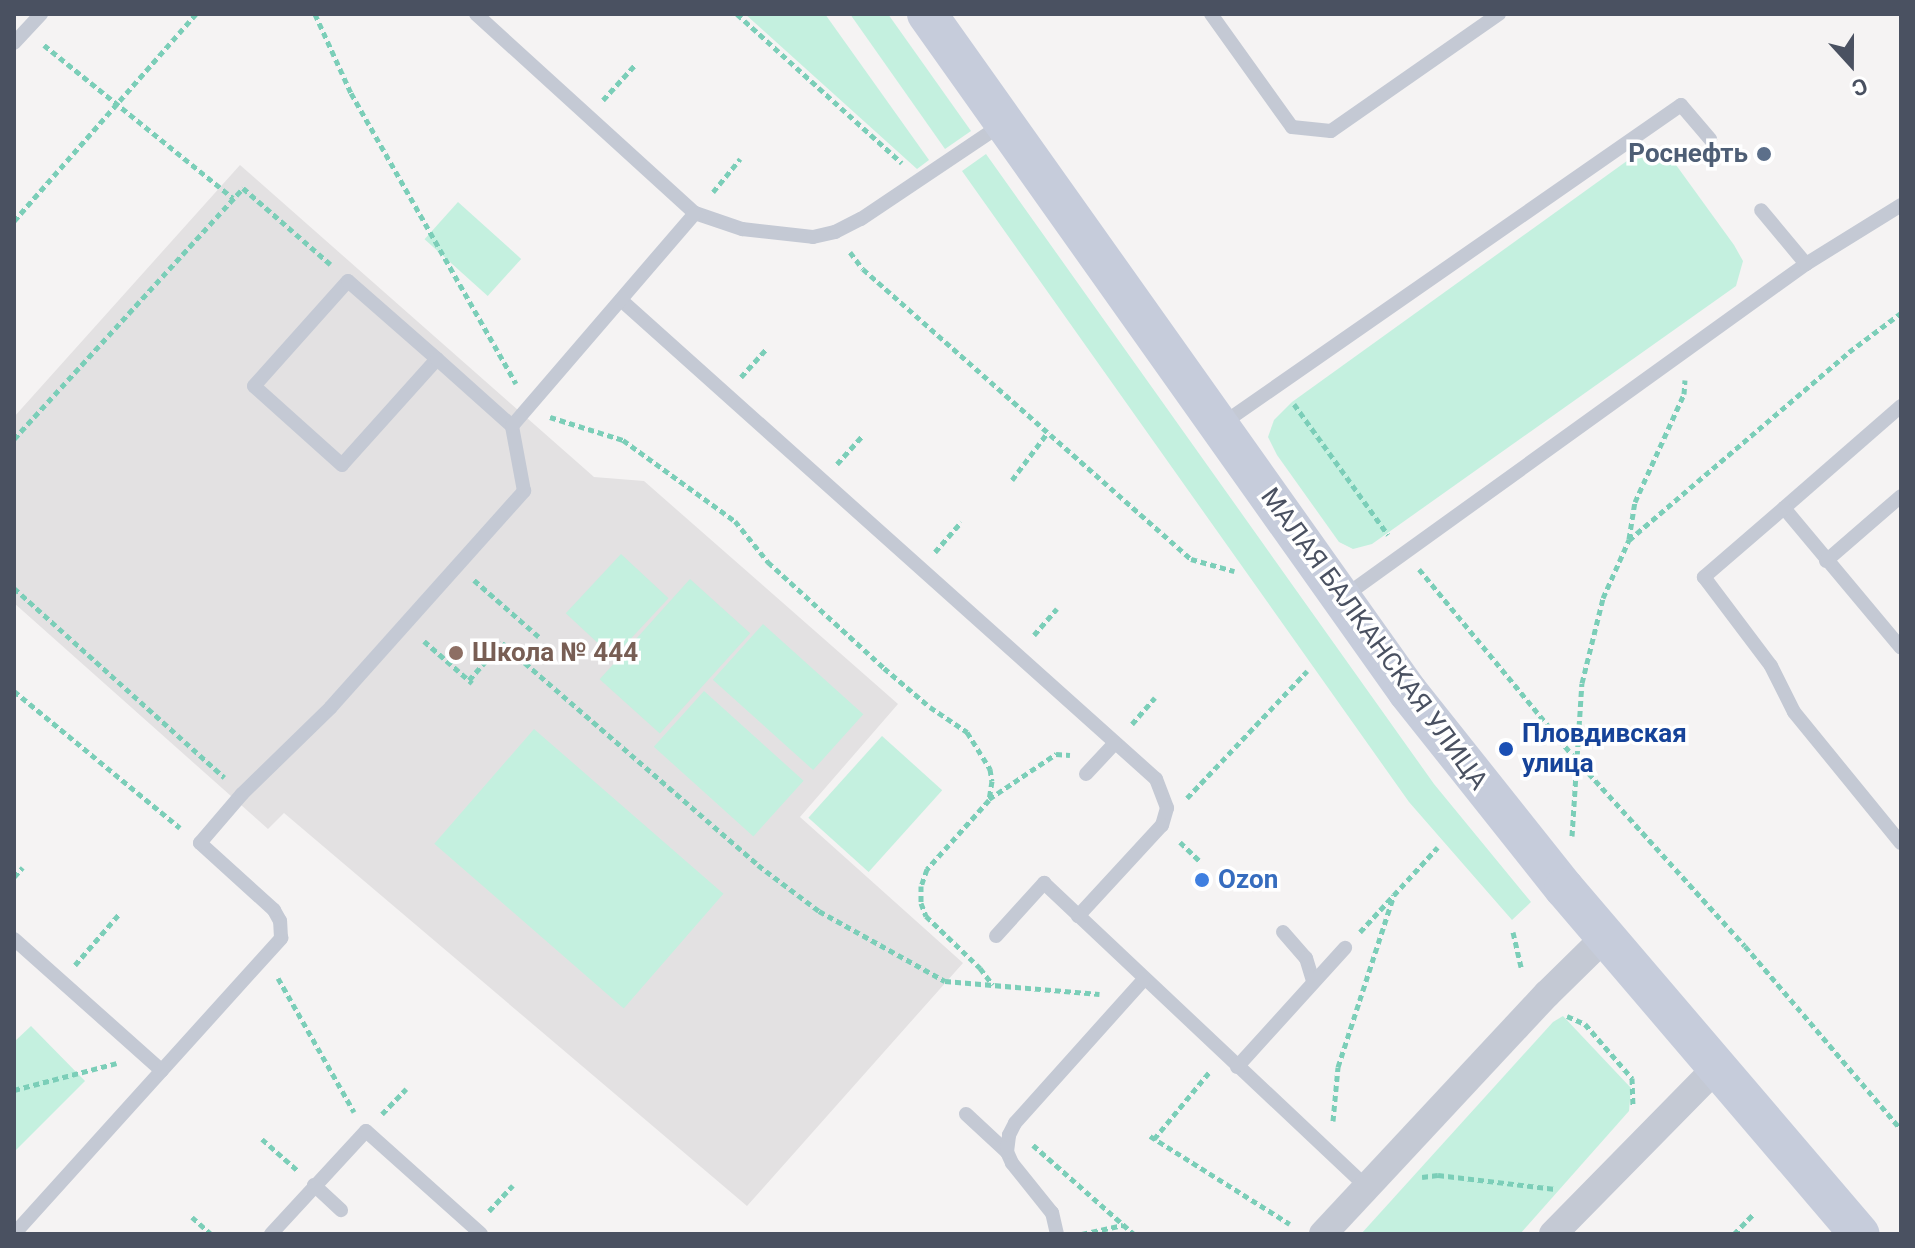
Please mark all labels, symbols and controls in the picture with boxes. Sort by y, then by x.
north arrow [1811,24,1891,104]
text: С [1849,73,1871,101]
place label: Роснефть [1628,138,1748,170]
marker: Роснефть [1755,145,1773,163]
street label: МАЛАЯ БАЛКАНСКАЯ УЛИЦА [1254,482,1494,796]
place label: Школа № 444 [472,637,638,669]
marker: Школа № 444 [447,644,465,662]
place label: Пловдивская улица [1522,718,1687,780]
marker: Пловдивская улица [1497,740,1515,758]
place label: Ozon [1218,864,1278,896]
marker: Ozon [1193,871,1211,889]

